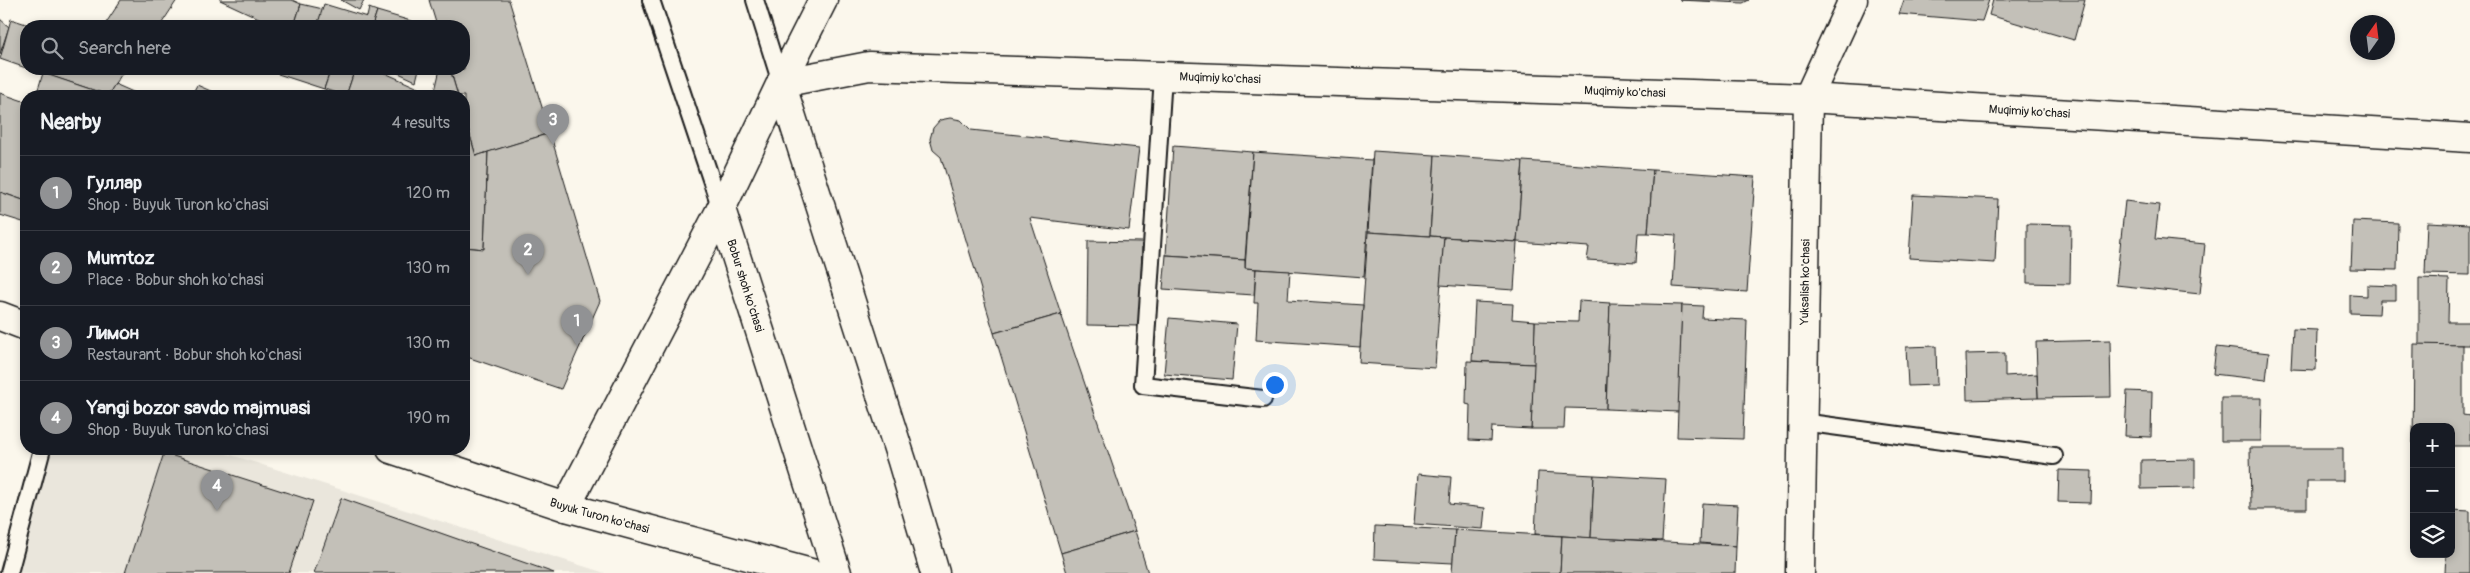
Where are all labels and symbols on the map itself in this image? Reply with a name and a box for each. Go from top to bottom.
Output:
north arrow [2350,15,2395,60]
street label: Muqimiy ko'chasi [1179,70,1261,87]
street label: Muqimiy ko'chasi [1584,83,1666,101]
street label: Muqimiy ko'chasi [1988,102,2070,122]
pin: 3 [537,104,569,145]
pin: 2 [512,234,544,275]
street label: Bobur shoh ko'chasi [723,238,767,334]
street label: Yuksalish ko'chasi [1797,239,1814,326]
pin: 1 [561,305,593,346]
your location [1262,372,1288,398]
pin: 4 [201,470,233,511]
street label: Buyuk Turon ko'chasi [548,495,651,537]

